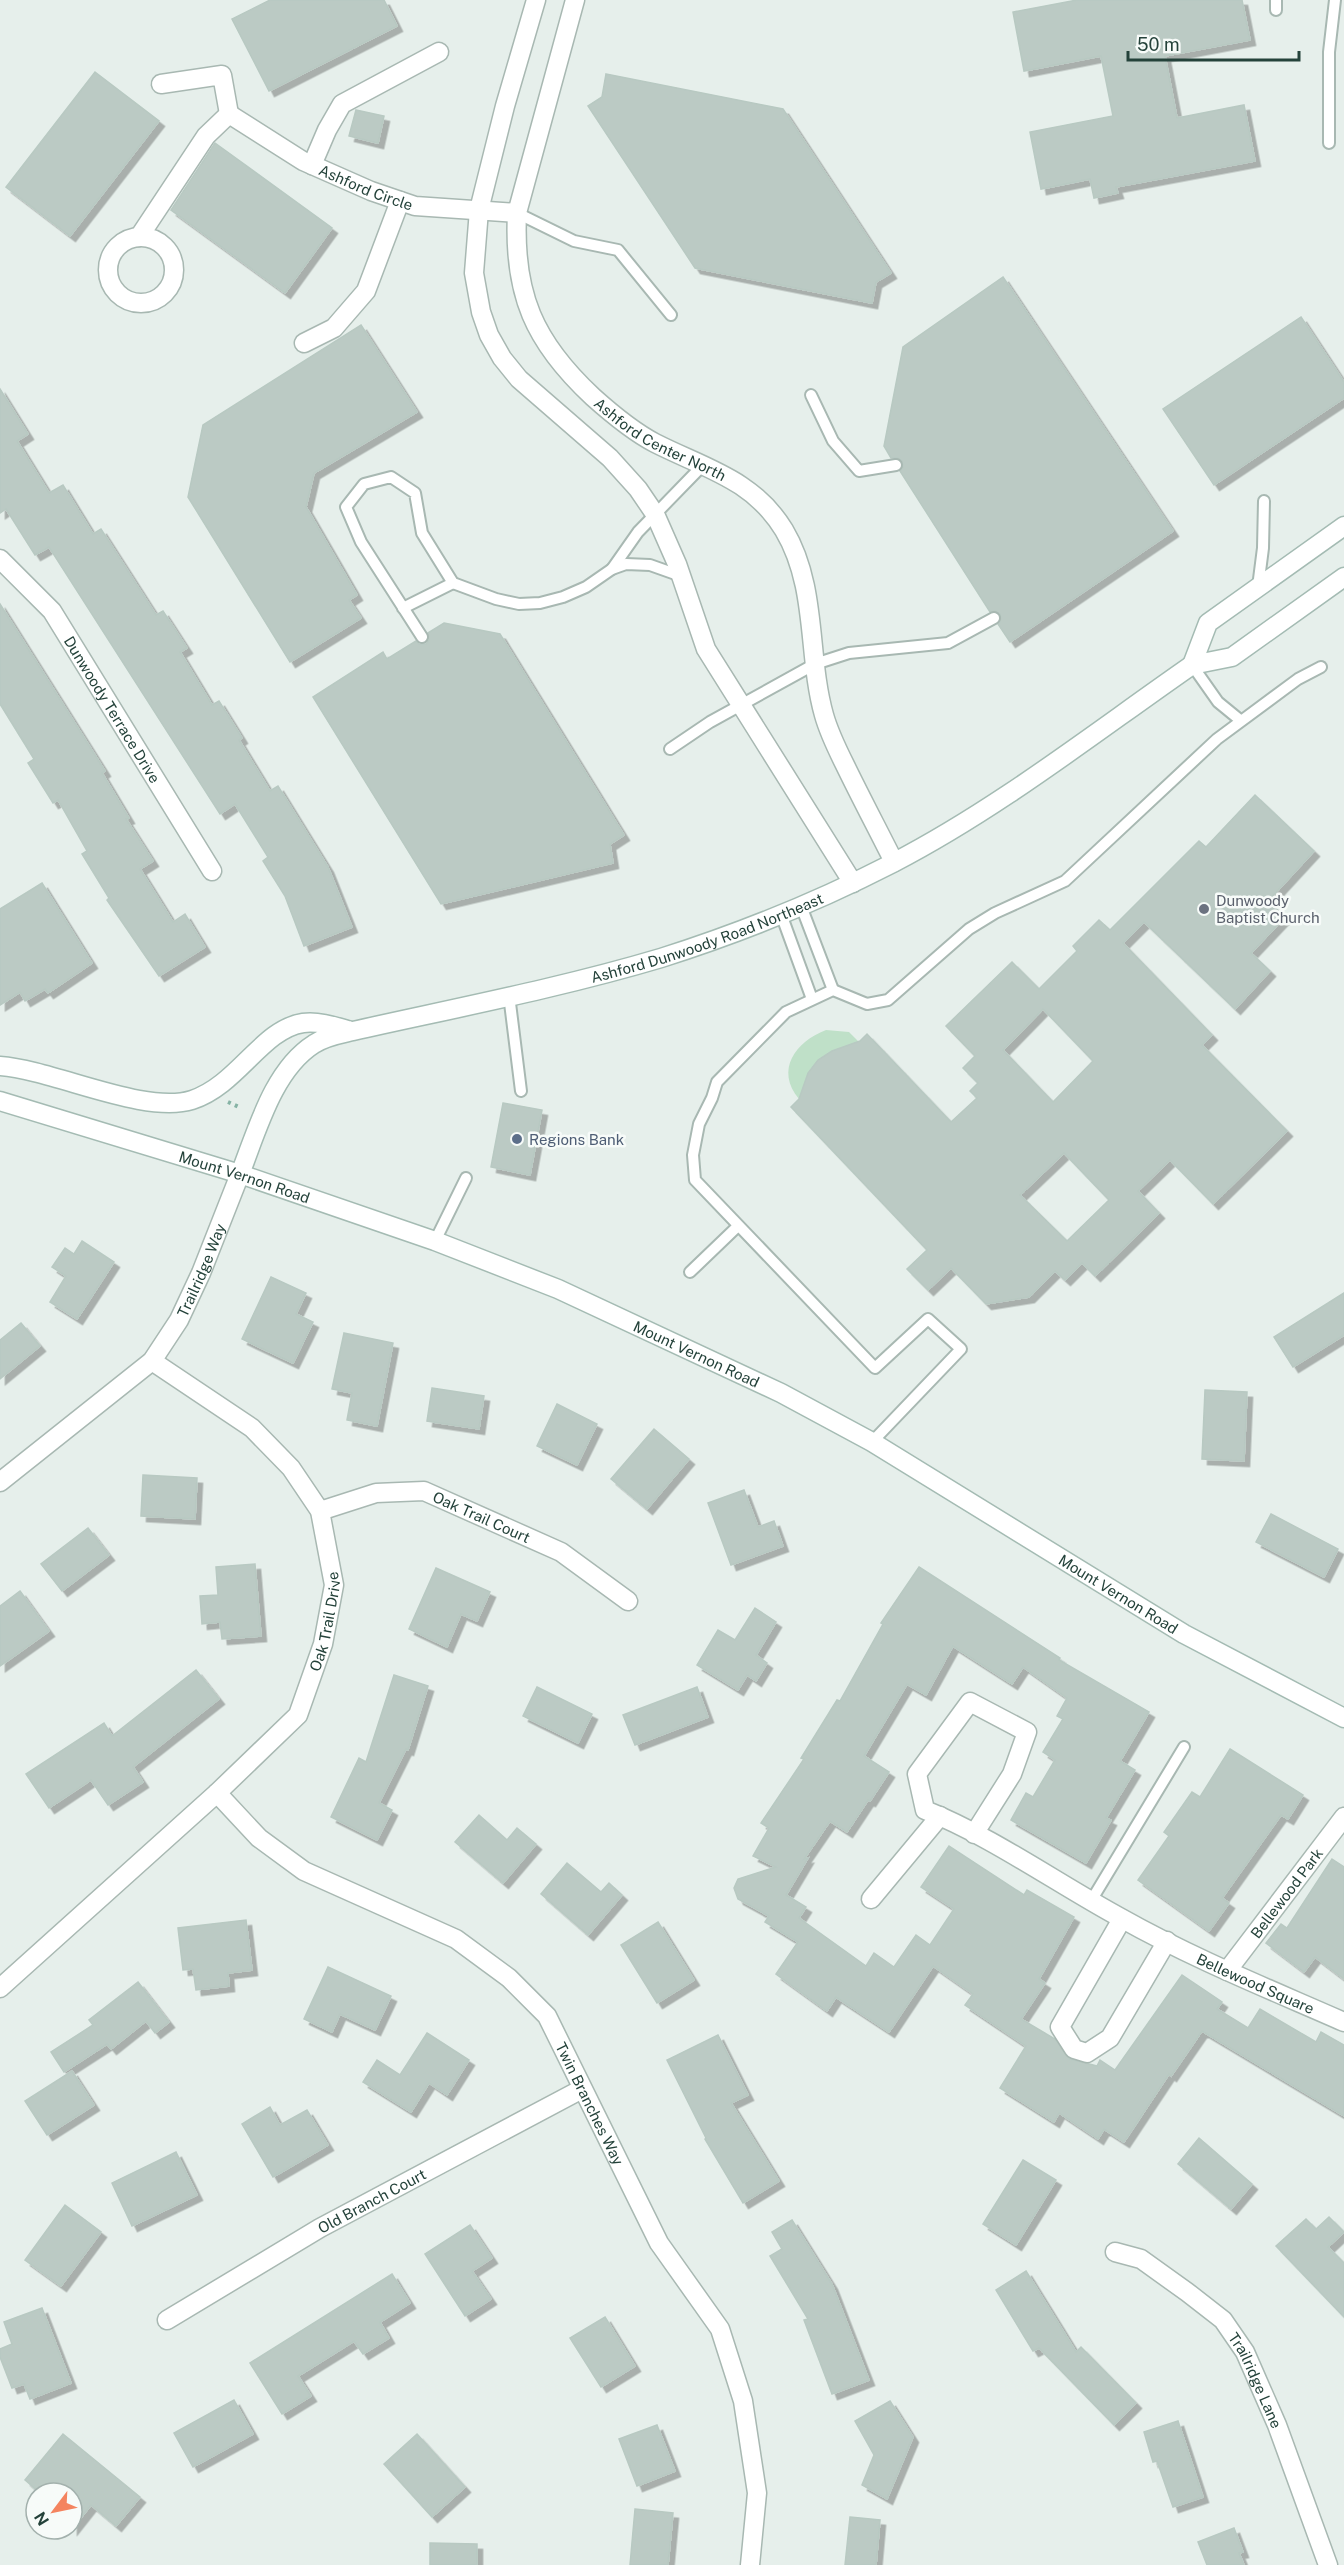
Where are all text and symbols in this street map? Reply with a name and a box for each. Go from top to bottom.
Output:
scale bar [1128,24,1299,62]
text: 50 m [1137,34,1180,55]
street label: Ashford Circle [316,161,415,213]
street label: Ashford Center North [591,394,729,484]
street label: Dunwoody Terrace Drive [61,633,164,786]
street label: Ashford Dunwoody Road Northeast [589,889,826,985]
place label: Dunwoody Baptist Church [1216,892,1320,926]
marker: Dunwoody Baptist Church [1197,902,1211,916]
place label: Regions Bank [529,1131,624,1148]
marker: Regions Bank [510,1132,524,1146]
street label: Mount Vernon Road [177,1147,312,1206]
street label: Trailridge Way [173,1221,228,1319]
street label: Mount Vernon Road [631,1317,762,1390]
street label: Oak Trail Court [430,1488,533,1546]
street label: Mount Vernon Road [1056,1551,1181,1637]
street label: Oak Trail Drive [306,1570,343,1673]
street label: Bellewood Park [1247,1845,1326,1941]
street label: Bellewood Square [1194,1950,1317,2017]
street label: Twin Branches Way [553,2039,628,2168]
street label: Old Branch Court [315,2165,429,2236]
street label: Trailridge Lane [1225,2329,1286,2431]
north arrow [24,2481,84,2541]
text: N [30,2508,53,2529]

